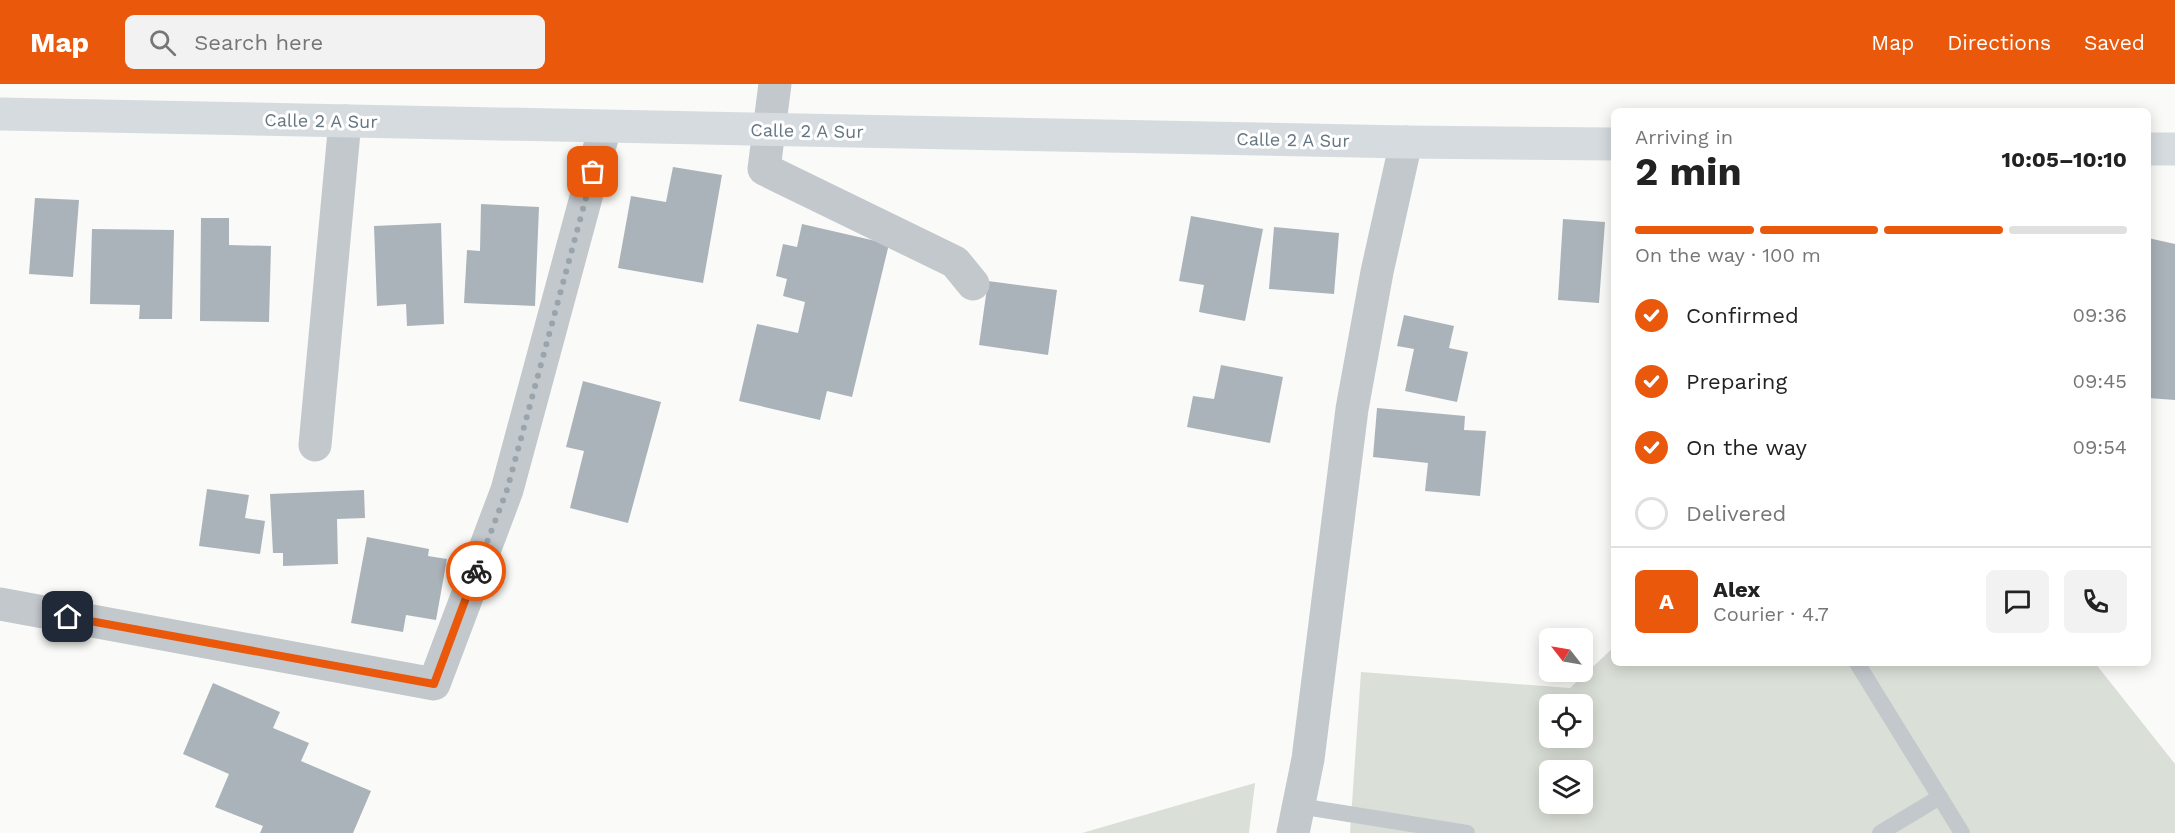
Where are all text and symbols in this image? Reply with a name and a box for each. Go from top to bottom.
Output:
search box [125,15,545,69]
text: Map [30,26,89,59]
icon: search [146,26,179,59]
text: Search here [194,30,323,55]
text: Map [1871,30,1914,55]
text: Directions [1947,30,2051,55]
text: Saved [2084,30,2145,55]
street label: Calle 2 A Sur [264,109,378,132]
street label: Calle 2 A Sur [750,119,864,142]
text: Arriving in [1635,125,1733,149]
street label: Calle 2 A Sur [1236,128,1350,151]
pin [567,146,618,197]
text: 10:05–10:10 [2002,147,2127,172]
text: 2 min [1635,149,1742,194]
icon: bag [576,155,609,188]
text: On the way · 100 m [1635,243,1821,267]
icon: check [1635,299,1668,332]
text: Confirmed [1686,303,1799,328]
text: 09:36 [2072,303,2127,327]
icon: check [1635,365,1668,398]
text: Preparing [1686,369,1787,394]
text: 09:45 [2072,369,2127,393]
icon: check [1635,431,1668,464]
text: On the way [1686,435,1807,460]
text: 09:54 [2072,435,2127,459]
text: Delivered [1686,501,1786,526]
courier [446,541,506,601]
icon: bike [460,555,493,588]
button: chat [1986,570,2049,633]
button: phone [2064,570,2127,633]
text: Alex [1713,577,1760,602]
text: A [1659,589,1674,614]
pin [42,591,93,642]
icon: home [51,600,84,633]
text: Courier · 4.7 [1713,602,1829,626]
north arrow [1539,628,1593,682]
map controls [1539,628,1593,814]
button: locate [1539,694,1593,748]
button: layers [1539,760,1593,814]

